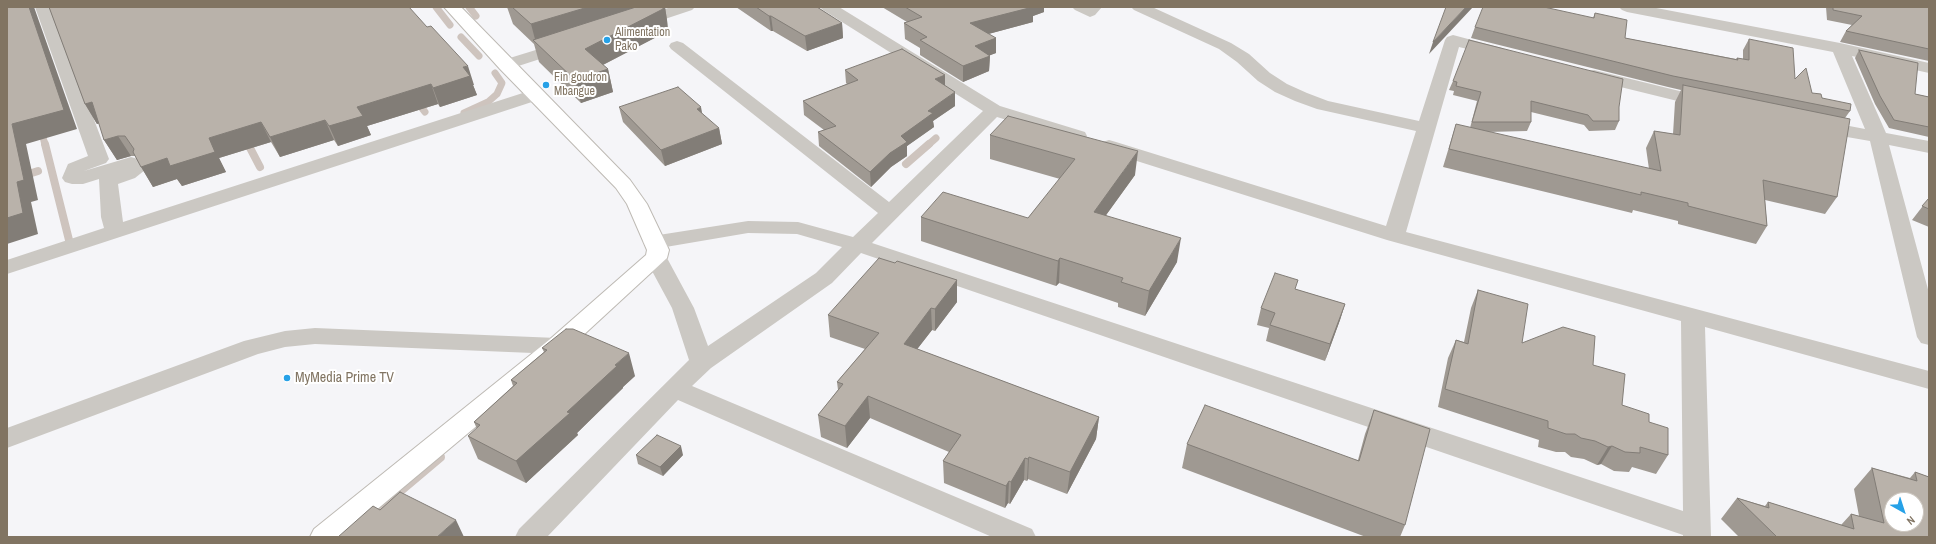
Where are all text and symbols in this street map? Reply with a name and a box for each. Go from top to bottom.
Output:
place label: Alimentation Pako [615,26,670,54]
marker: Alimentation Pako [602,35,612,45]
place label: Fin goudron Mbangue [554,71,607,99]
marker: Fin goudron Mbangue [541,80,551,90]
place label: MyMedia Prime TV [295,370,394,386]
marker: MyMedia Prime TV [282,373,292,383]
north arrow [1884,492,1924,532]
text: N [1904,513,1918,528]

